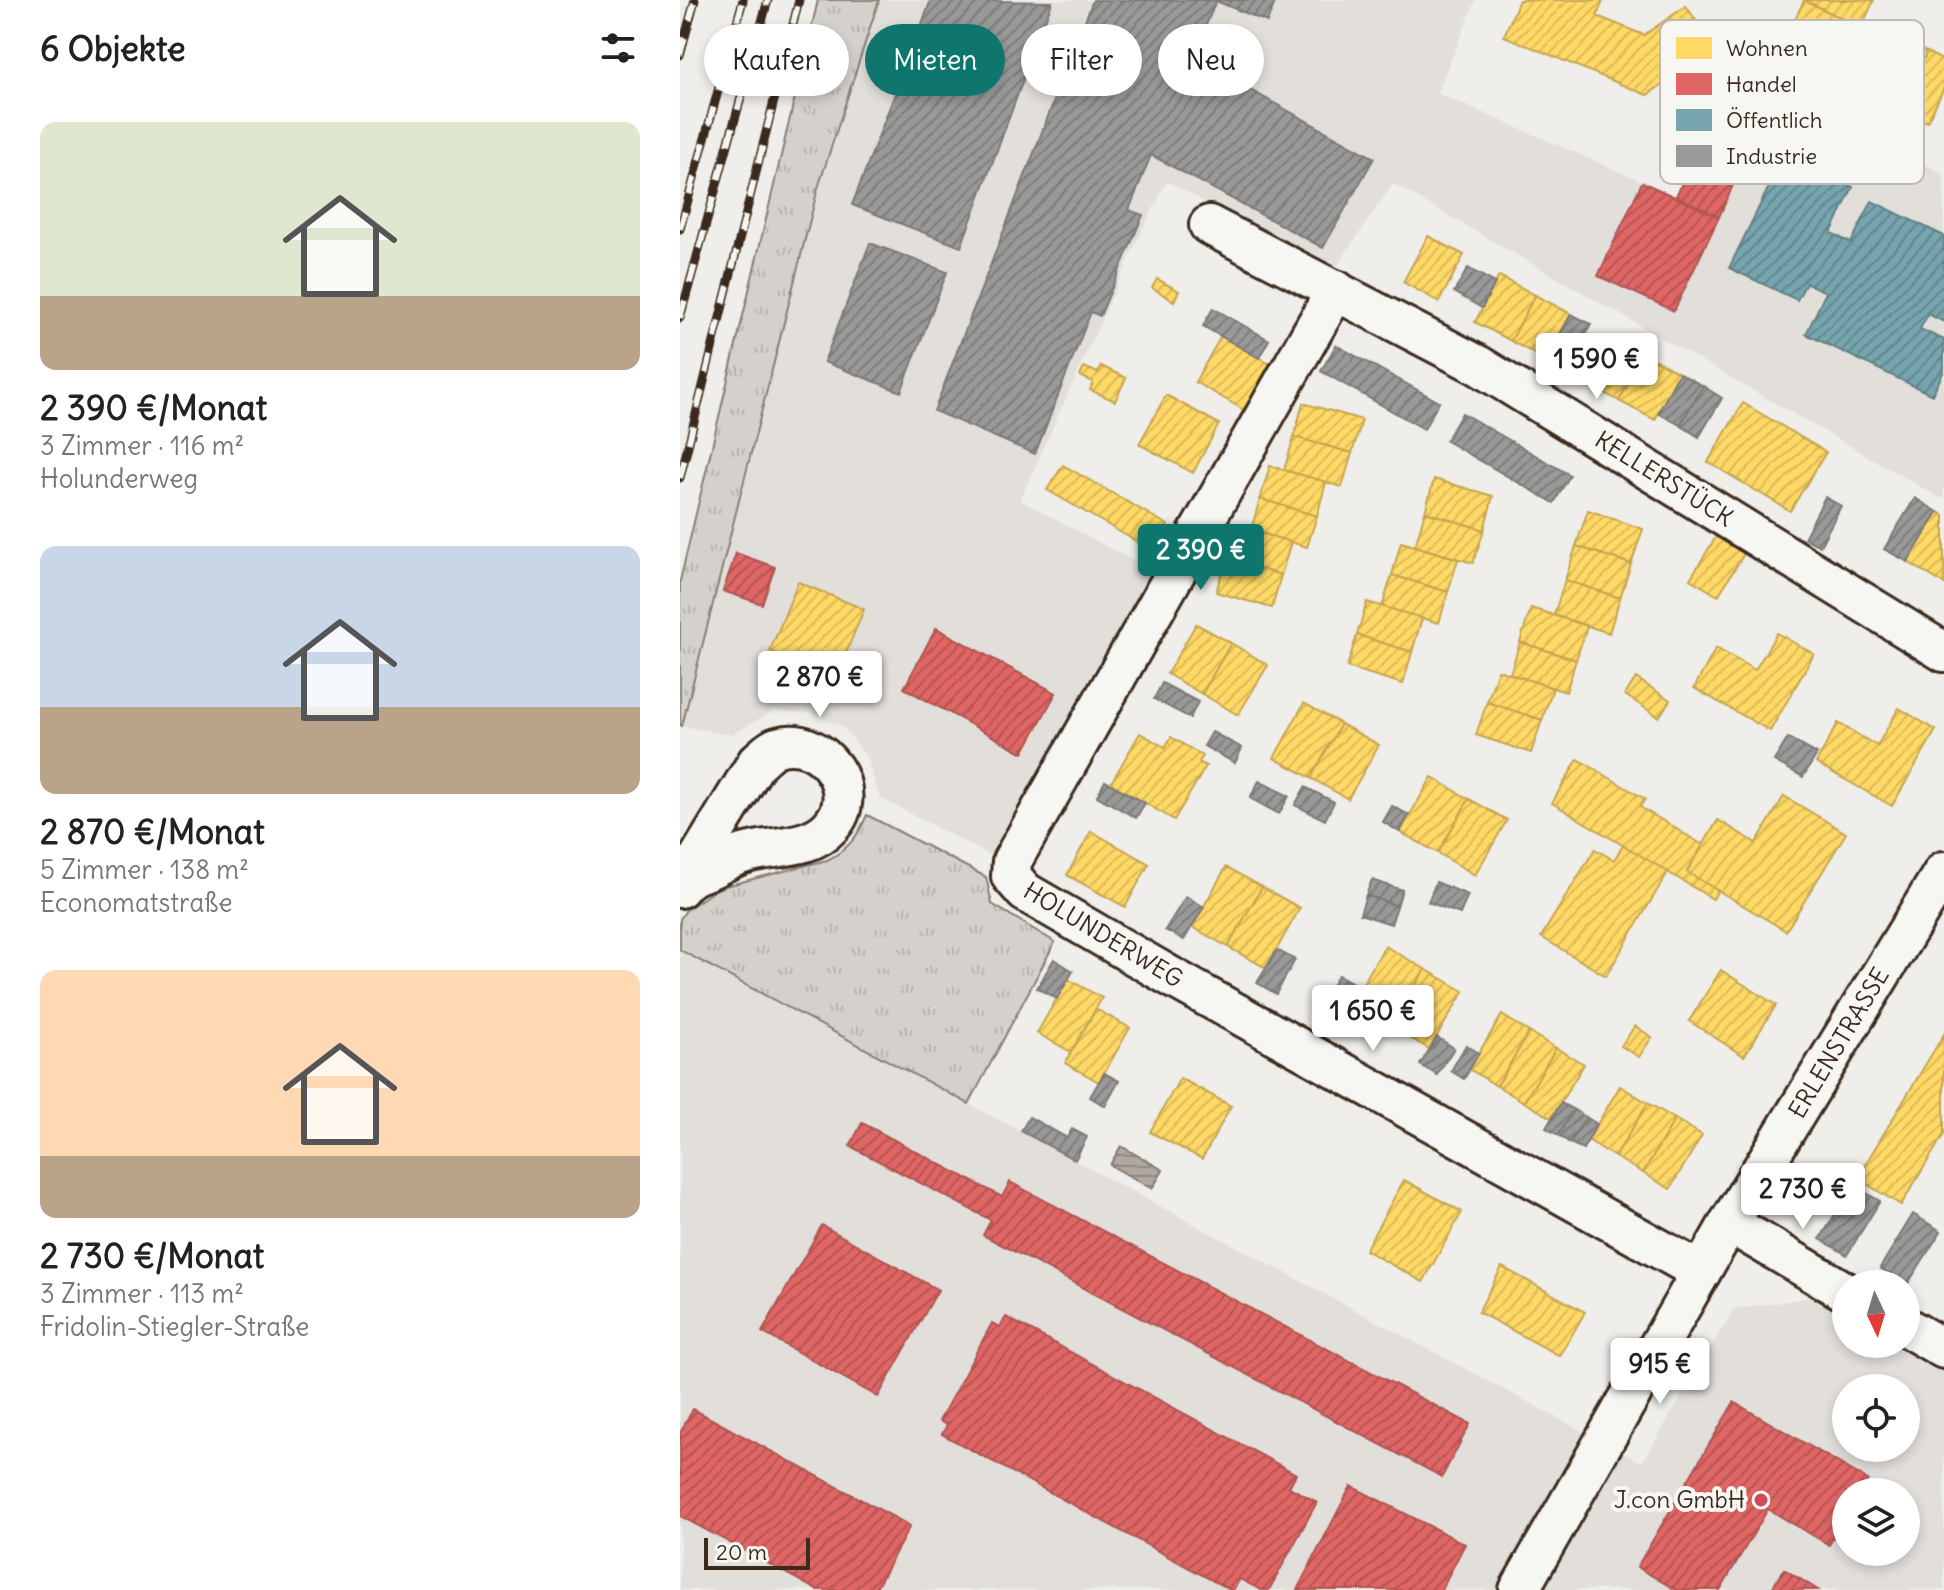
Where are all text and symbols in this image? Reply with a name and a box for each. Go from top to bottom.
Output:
legend [1660,20,1924,184]
chip: Kaufen [704,24,849,96]
chip: Mieten [865,24,1005,96]
chip: Filter [1021,24,1142,96]
chip: Neu [1158,24,1264,96]
icon: filters [596,26,640,70]
text: 6 Objekte [40,27,185,70]
text: Wohnen [1726,34,1808,62]
text: Handel [1726,70,1797,98]
text: Öffentlich [1726,106,1822,134]
text: Industrie [1726,142,1817,170]
icon: home [268,174,412,318]
pin: 1 590 € [1523,333,1671,401]
text: 1 590 € [1554,342,1640,375]
text: 2 390 €/Monat [40,386,267,429]
street label: KELLERSTÜCK [1590,424,1739,533]
text: 3 Zimmer · 116 m² [40,429,244,462]
text: Holunderweg [40,462,198,495]
pin: 2 390 € [1127,524,1275,592]
text: 2 390 € [1156,533,1246,566]
icon: home [268,598,412,742]
pin: 2 870 € [746,651,894,719]
text: 2 870 € [776,660,864,693]
text: 2 870 €/Monat [40,810,265,853]
text: 5 Zimmer · 138 m² [40,853,249,886]
street label: HOLUNDERWEG [1018,875,1189,993]
text: Economatstraße [40,886,232,919]
street label: ERLENSTRASSE [1781,962,1895,1123]
pin: 1 650 € [1299,985,1447,1053]
text: 1 650 € [1330,994,1416,1027]
icon: home [268,1022,412,1166]
pin: 2 730 € [1729,1163,1877,1231]
text: 2 730 € [1759,1172,1847,1205]
text: 2 730 €/Monat [40,1234,264,1277]
north arrow [1832,1270,1920,1358]
map controls [1832,1270,1920,1566]
text: 3 Zimmer · 113 m² [40,1277,244,1310]
text: Fridolin-Stiegler-Straße [40,1310,309,1343]
pin: 915 € [1604,1338,1716,1406]
text: 915 € [1628,1347,1692,1380]
button: locate [1832,1374,1920,1462]
button: layers [1832,1478,1920,1566]
place label: J.con GmbH [1614,1484,1745,1514]
marker: J.con GmbH [1752,1491,1770,1509]
scale bar [704,1534,810,1570]
text: 20 m [716,1538,767,1566]

